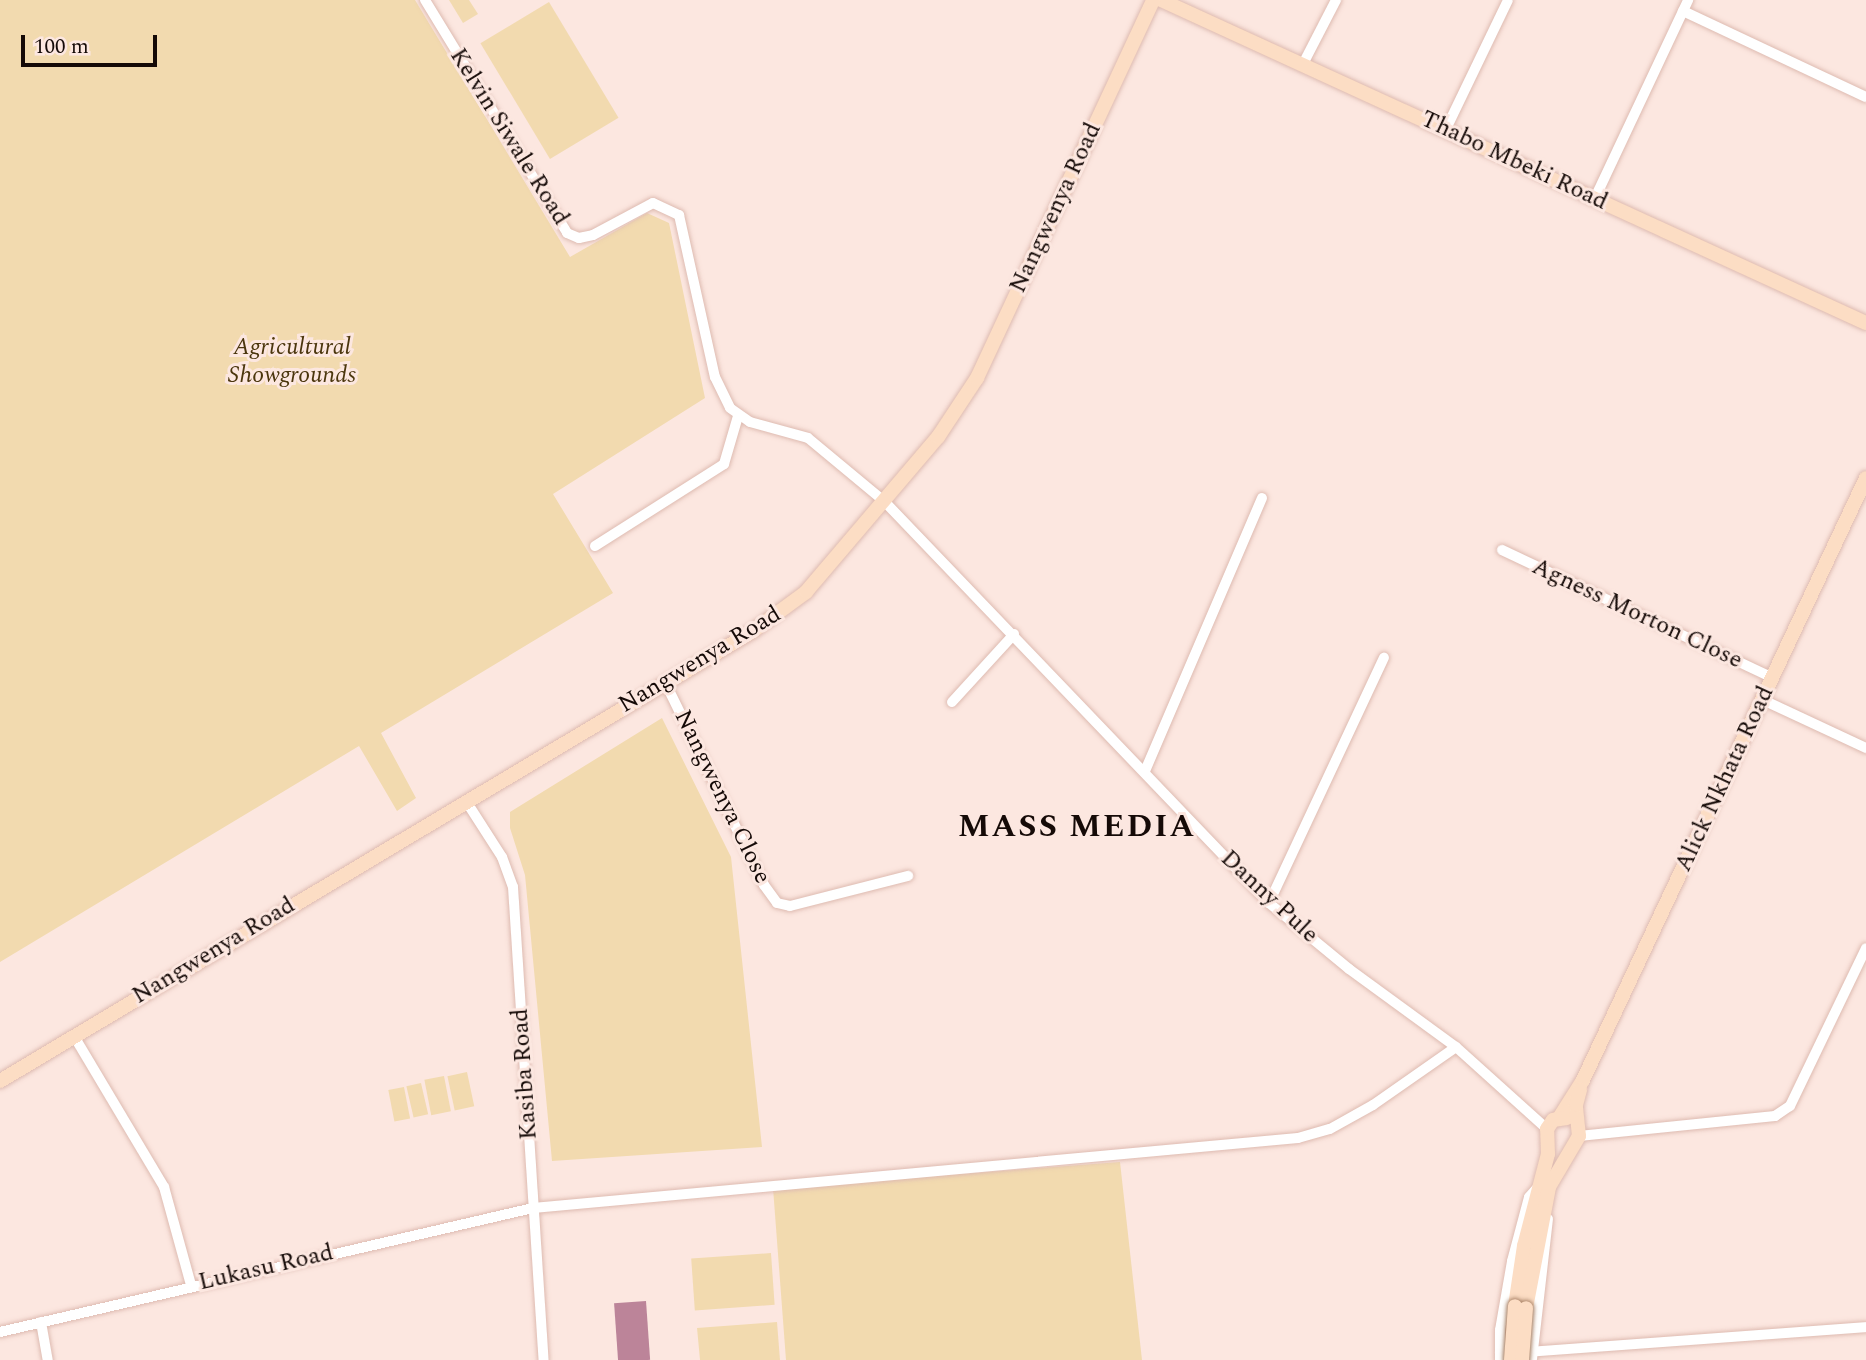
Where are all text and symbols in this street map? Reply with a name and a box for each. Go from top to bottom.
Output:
scale bar [24,21,161,65]
text: 100 m [34,31,89,63]
street label: Kelvin Siwale Road [443,43,575,231]
street label: Thabo Mbeki Road [1416,105,1612,217]
street label: Nangwenya Road [1004,118,1108,298]
park label: Agricultural Showgrounds [228,334,356,390]
street label: Agness Morton Close [1527,553,1747,675]
street label: Nangwenya Road [614,600,786,720]
street label: Alick Nkhata Road [1669,682,1781,876]
street label: Nangwenya Close [667,705,777,889]
district label: MASS MEDIA [959,808,1195,846]
street label: Danny Pule [1214,845,1324,949]
street label: Nangwenya Road [128,891,300,1011]
street label: Kasiba Road [506,1007,544,1141]
street label: Lukasu Road [196,1239,336,1297]

